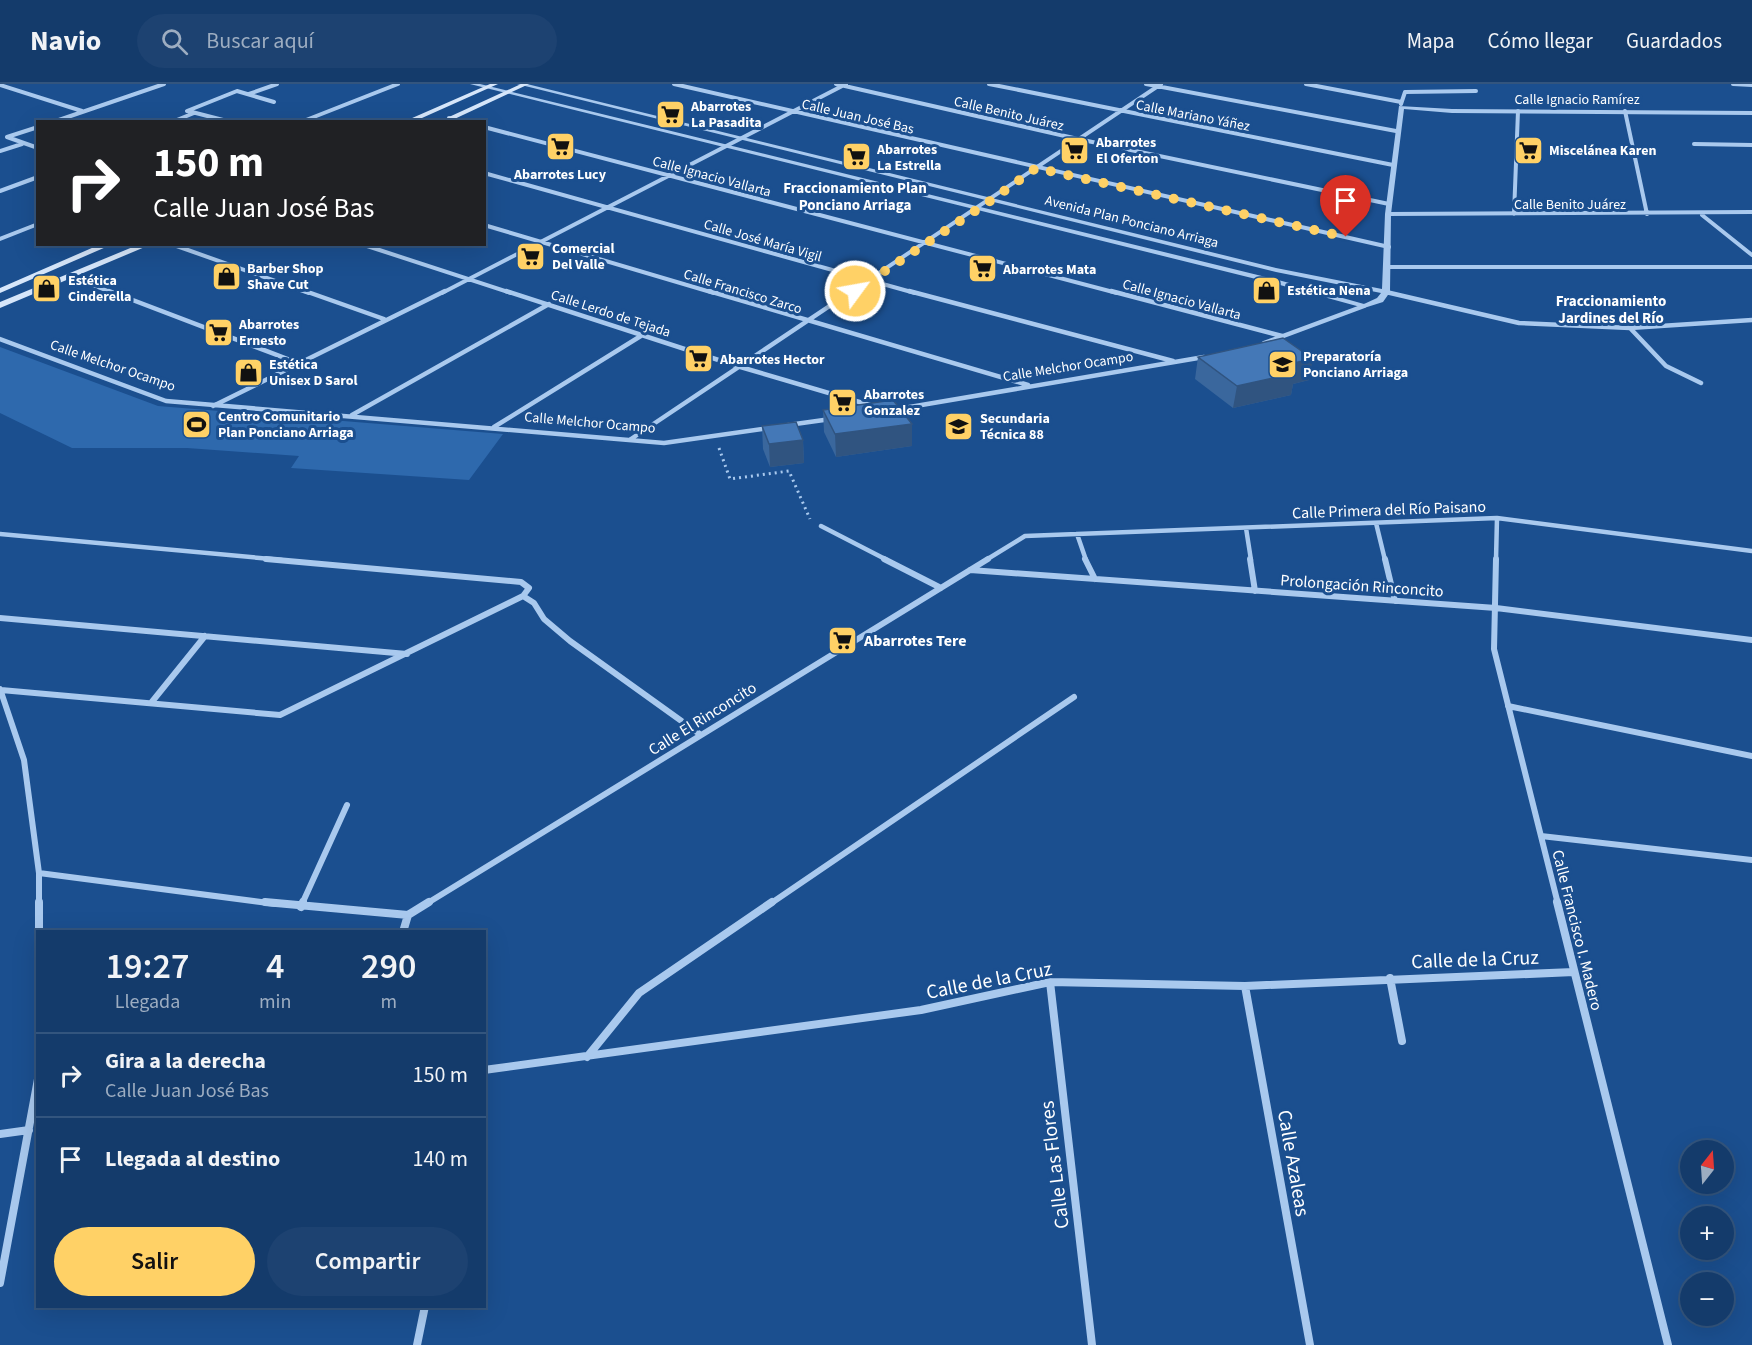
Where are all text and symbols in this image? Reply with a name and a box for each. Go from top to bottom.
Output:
search box [137,14,557,68]
text: Navio [30,21,101,61]
icon: search [158,25,191,58]
text: Buscar aquí [206,25,314,57]
text: Mapa [1407,26,1455,56]
text: Cómo llegar [1488,26,1593,56]
text: Guardados [1626,26,1722,56]
street label: Calle Ignacio Ramírez [1514,90,1640,110]
street label: Calle Benito Juárez [952,92,1066,136]
street label: Calle Juan José Bas [800,94,916,140]
street label: Calle Mariano Yáñez [1134,95,1252,137]
place label: Abarrotes La Pasadita [690,97,762,133]
supermarket icon: Abarrotes La Pasadita [654,98,686,130]
supermarket icon: Abarrotes Lucy [544,131,576,163]
text: 150 m [153,133,264,193]
place label: Abarrotes El Oferton [1095,133,1158,169]
supermarket icon: Abarrotes El Oferton [1059,134,1091,166]
supermarket icon: Miscelánea Karen [1512,134,1544,166]
place label: Abarrotes La Estrella [876,140,941,176]
supermarket icon: Abarrotes La Estrella [840,141,872,173]
place label: Miscelánea Karen [1549,141,1656,161]
icon: right [54,144,132,222]
street label: Calle Ignacio Vallarta [650,152,773,202]
place label: Abarrotes Lucy [513,165,607,185]
pin [1320,175,1371,237]
district label: Fraccionamiento Plan Ponciano Arriaga [783,178,927,216]
icon: arrive [1329,184,1362,217]
text: Calle Juan José Bas [153,189,374,228]
street label: Avenida Plan Ponciano Arriaga [1043,191,1221,253]
street label: Calle Benito Juárez [1514,195,1626,215]
street label: Calle José María Vigil [701,215,824,267]
place label: Comercial Del Valle [552,239,614,275]
supermarket icon: Comercial Del Valle [515,240,547,272]
supermarket icon: Abarrotes Mata [966,253,998,285]
place label: Barber Shop Shave Cut [247,259,324,295]
position arrow [823,259,887,323]
shop icon: Barber Shop Shave Cut [210,260,242,292]
place label: Abarrotes Mata [1002,260,1096,280]
street label: Calle Francisco Zarco [681,264,804,319]
place label: Estética Cinderella [68,271,131,307]
shop icon: Estética Cinderella [31,272,63,304]
shop icon: Estética Nena [1250,274,1282,306]
street label: Calle Ignacio Vallarta [1120,275,1243,325]
place label: Estética Nena [1287,281,1371,301]
street label: Calle Lerdo de Tejada [548,285,673,343]
district label: Fraccionamiento Jardines del Río [1556,291,1666,329]
place label: Abarrotes Ernesto [238,315,299,351]
supermarket icon: Abarrotes Ernesto [202,316,234,348]
street label: Calle Melchor Ocampo [47,335,178,397]
supermarket icon: Abarrotes Hector [683,343,715,375]
street label: Calle Melchor Ocampo [1002,347,1135,387]
place label: Preparatoría Ponciano Arriaga [1303,347,1408,383]
school or university icon: Preparatoría Ponciano Arriaga [1266,348,1298,380]
place label: Abarrotes Hector [719,350,825,370]
place label: Estética Unisex D Sarol [269,355,357,391]
shop icon: Estética Unisex D Sarol [232,356,264,388]
place label: Abarrotes Gonzalez [863,385,924,421]
supermarket icon: Abarrotes Gonzalez [827,386,859,418]
place label: Centro Comunitario Plan Ponciano Arriaga [218,407,354,443]
street label: Calle Melchor Ocampo [524,407,656,439]
sports icon: Centro Comunitario Plan Ponciano Arriaga [181,408,213,440]
place label: Secundaria Técnica 88 [980,409,1050,445]
school or university icon: Secundaria Técnica 88 [943,410,975,442]
street label: Calle Primera del Río Paisano [1292,496,1486,524]
street label: Prolongación Rinconcito [1280,569,1444,603]
supermarket icon: Abarrotes Tere [827,624,859,656]
place label: Abarrotes Tere [863,630,967,652]
street label: Calle El Rinconcito [644,677,761,761]
street label: Calle Francisco I. Madero [1546,848,1608,1013]
text: 19:27 [106,941,189,992]
text: 4 [266,941,284,992]
text: 290 [361,941,416,992]
street label: Calle de la Cruz [1411,944,1539,976]
street label: Calle de la Cruz [924,955,1054,1007]
text: Llegada [115,988,180,1016]
text: min [259,988,291,1016]
text: m [380,988,397,1016]
text: Gira a la derecha [105,1045,266,1077]
icon: right [54,1059,87,1092]
text: 150 m [413,1059,468,1091]
text: Calle Juan José Bas [105,1077,269,1105]
street label: Calle Las Flores [1033,1099,1077,1230]
street label: Calle Azaleas [1270,1108,1316,1219]
north arrow [1680,1140,1734,1194]
map controls [1680,1140,1734,1326]
icon: arrive [54,1143,87,1176]
text: Llegada al destino [105,1143,280,1175]
text: 140 m [413,1143,468,1175]
button: + [1680,1206,1734,1260]
button: Salir [54,1227,255,1296]
button: Compartir [267,1227,468,1296]
button: − [1680,1272,1734,1326]

